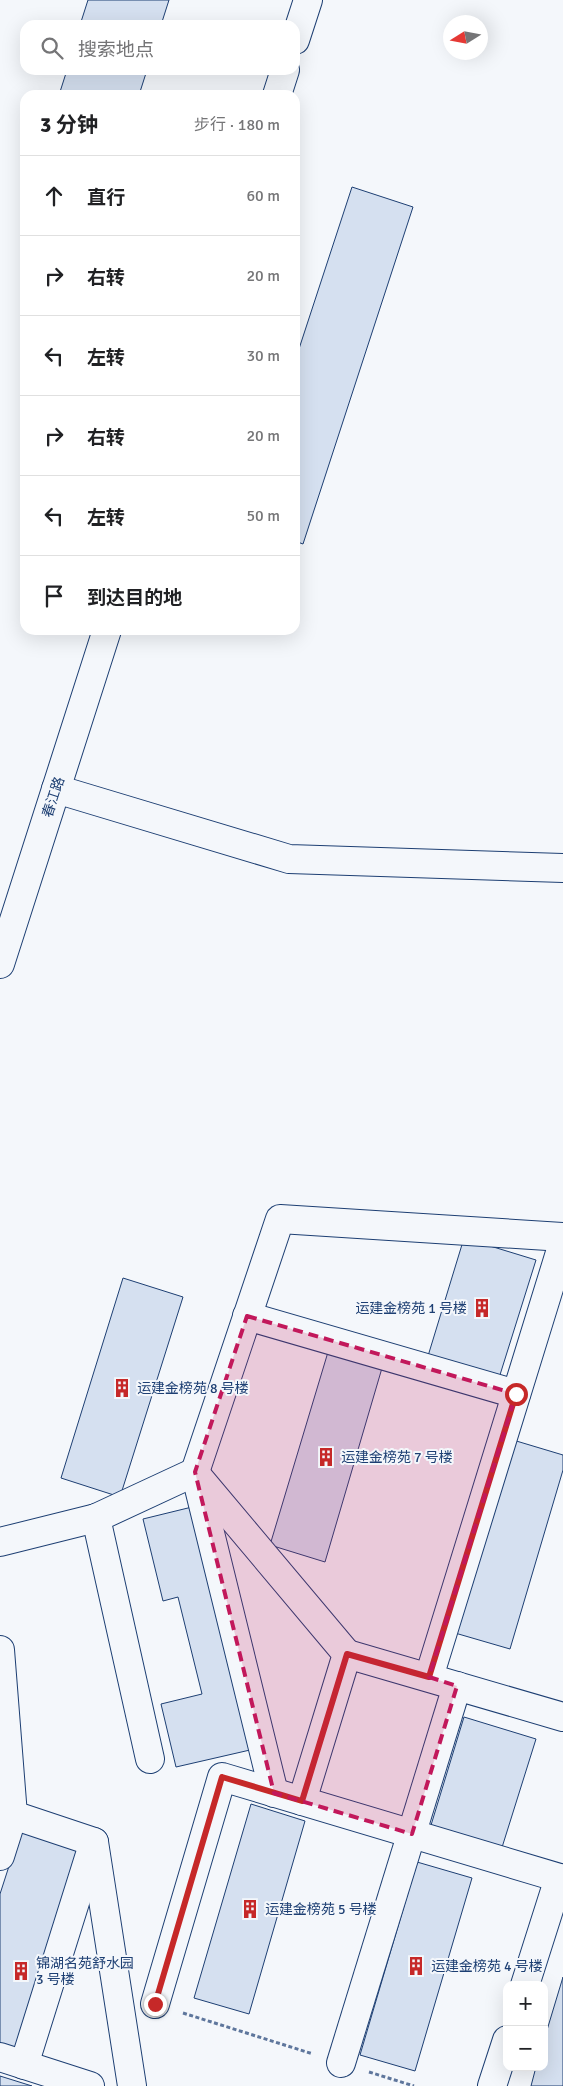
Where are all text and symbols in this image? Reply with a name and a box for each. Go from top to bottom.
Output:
north arrow [443,15,488,60]
search box [20,20,300,75]
icon: search [38,34,66,62]
text: 搜索地点 [78,38,154,62]
text: 3 分钟 [40,112,98,138]
text: 步行 · 180 m [194,115,280,135]
icon: ahead [40,182,68,210]
text: 直行 [87,186,125,210]
text: 60 m [246,186,280,206]
icon: right [40,262,68,290]
text: 右转 [87,266,125,290]
text: 20 m [246,266,280,286]
icon: left [40,342,68,370]
text: 左转 [87,346,125,370]
text: 30 m [246,346,280,366]
icon: right [40,422,68,450]
text: 右转 [87,426,125,450]
text: 20 m [246,426,280,446]
icon: left [40,502,68,530]
text: 左转 [87,506,125,530]
text: 50 m [246,506,280,526]
icon: arrive [40,582,68,610]
text: 到达目的地 [87,586,182,610]
street label: 春江路 [39,775,68,820]
building icon: 运建金榜苑 1 号楼 [471,1297,493,1319]
place label: 运建金榜苑 1 号楼 [355,1300,467,1317]
building icon: 运建金榜苑 8 号楼 [111,1377,133,1399]
place label: 运建金榜苑 8 号楼 [137,1380,249,1397]
route start [505,1383,528,1406]
building icon: 运建金榜苑 7 号楼 [315,1446,337,1468]
place label: 运建金榜苑 7 号楼 [341,1449,453,1466]
building icon: 运建金榜苑 5 号楼 [239,1898,261,1920]
place label: 运建金榜苑 5 号楼 [265,1901,377,1918]
place label: 锦湖名苑舒水园 3 号楼 [36,1955,134,1988]
building icon: 运建金榜苑 4 号楼 [405,1955,427,1977]
place label: 运建金榜苑 4 号楼 [431,1958,543,1975]
building icon: 锦湖名苑舒水园 3 号楼 [10,1960,32,1982]
map controls [503,1981,548,2071]
button: + [503,1981,548,2026]
route end [144,1993,167,2016]
button: − [503,2026,548,2071]

